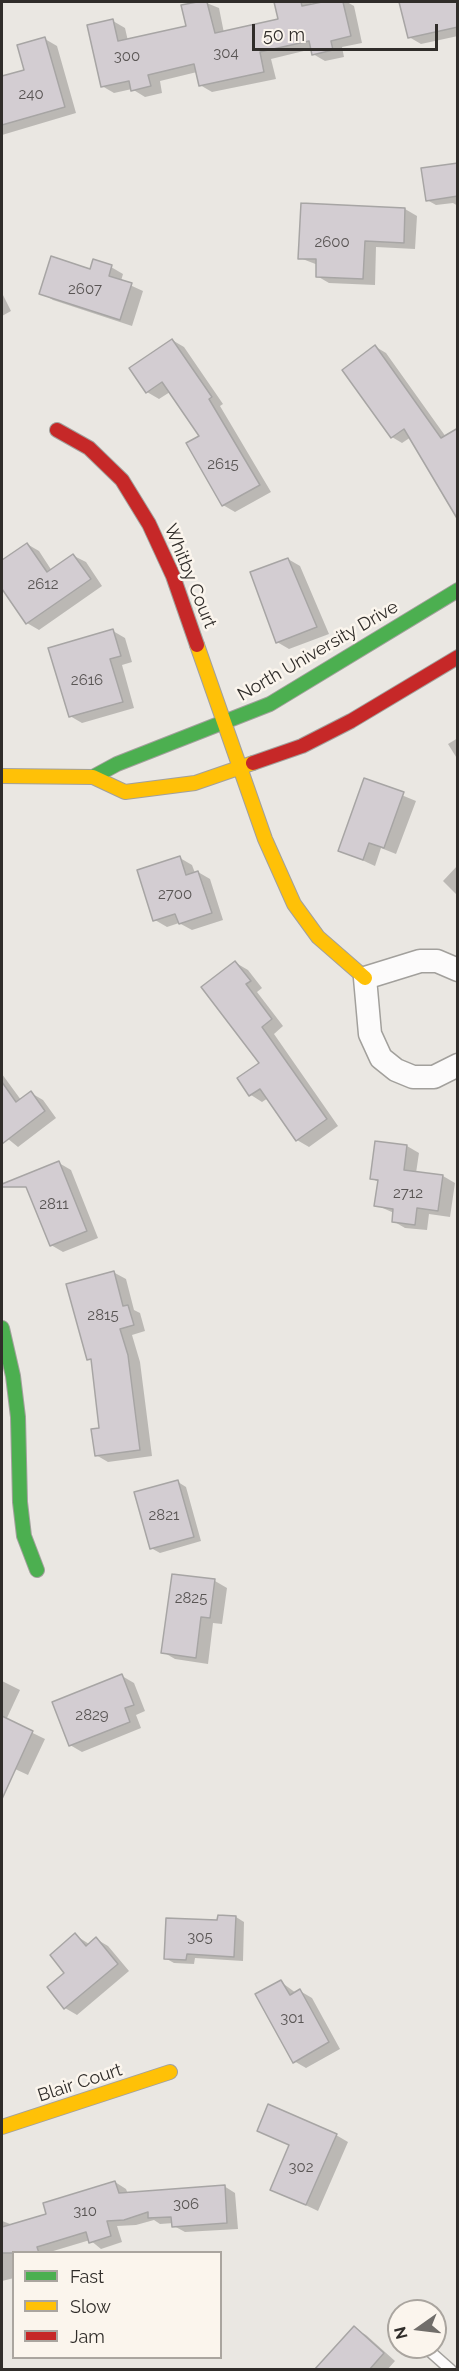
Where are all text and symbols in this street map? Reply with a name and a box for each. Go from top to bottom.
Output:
scale bar [255,12,441,50]
text: 50 m [263,24,305,45]
house number: 304 [213,44,239,62]
house number: 300 [114,47,140,65]
house number: 240 [18,85,44,103]
house number: 2600 [314,233,350,251]
house number: 2607 [68,280,102,298]
house number: 2615 [207,455,239,473]
street label: Whitby Court [159,521,221,631]
house number: 2612 [27,575,59,593]
street label: North University Drive [234,596,402,706]
house number: 2616 [71,671,103,689]
house number: 2700 [158,885,192,903]
house number: 2712 [393,1184,423,1202]
house number: 2811 [39,1195,69,1213]
house number: 2815 [87,1306,119,1324]
house number: 2821 [149,1506,179,1524]
house number: 2825 [175,1589,207,1607]
house number: 2829 [75,1706,109,1724]
house number: 305 [187,1928,213,1946]
house number: 301 [280,2009,304,2027]
street label: Blair Court [35,2059,125,2107]
house number: 302 [288,2158,314,2176]
house number: 306 [173,2195,199,2213]
house number: 310 [73,2202,97,2220]
legend [12,2251,222,2359]
text: Fast [70,2266,104,2287]
text: Slow [70,2296,111,2317]
north arrow [387,2299,447,2359]
text: N [390,2325,412,2341]
text: Jam [70,2326,105,2347]

